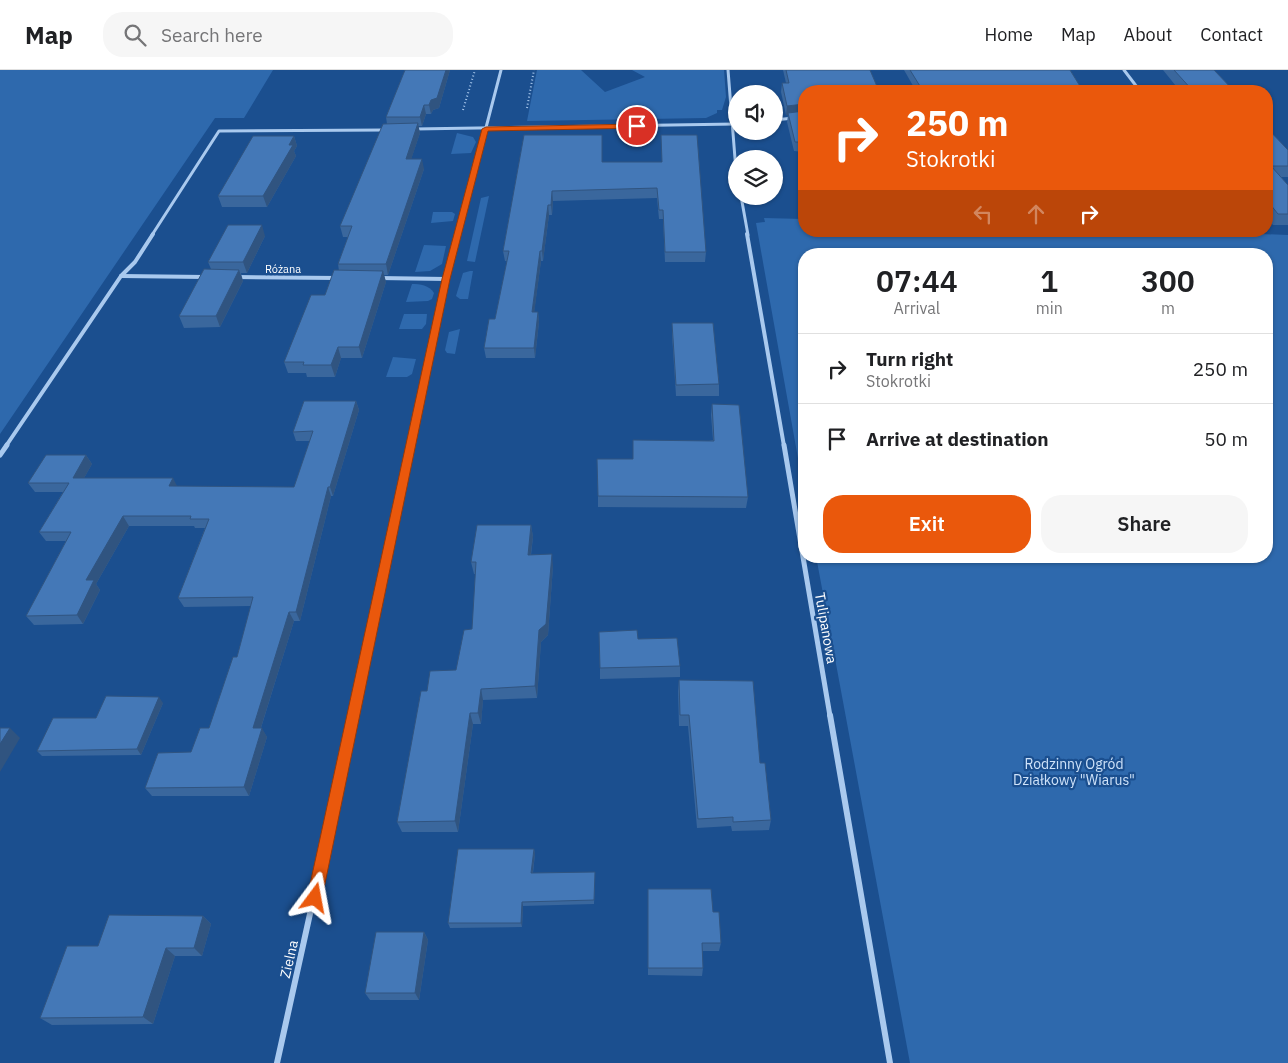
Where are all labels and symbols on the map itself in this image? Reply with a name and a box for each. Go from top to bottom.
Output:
pin [616,105,658,147]
street label: Różana [265,262,301,276]
street label: Tulipanowa [811,591,841,666]
park label: Rodzinny Ogród Działkowy "Wiarus" [1013,755,1135,789]
position arrow [288,871,340,923]
street label: Zielna [276,938,302,980]

